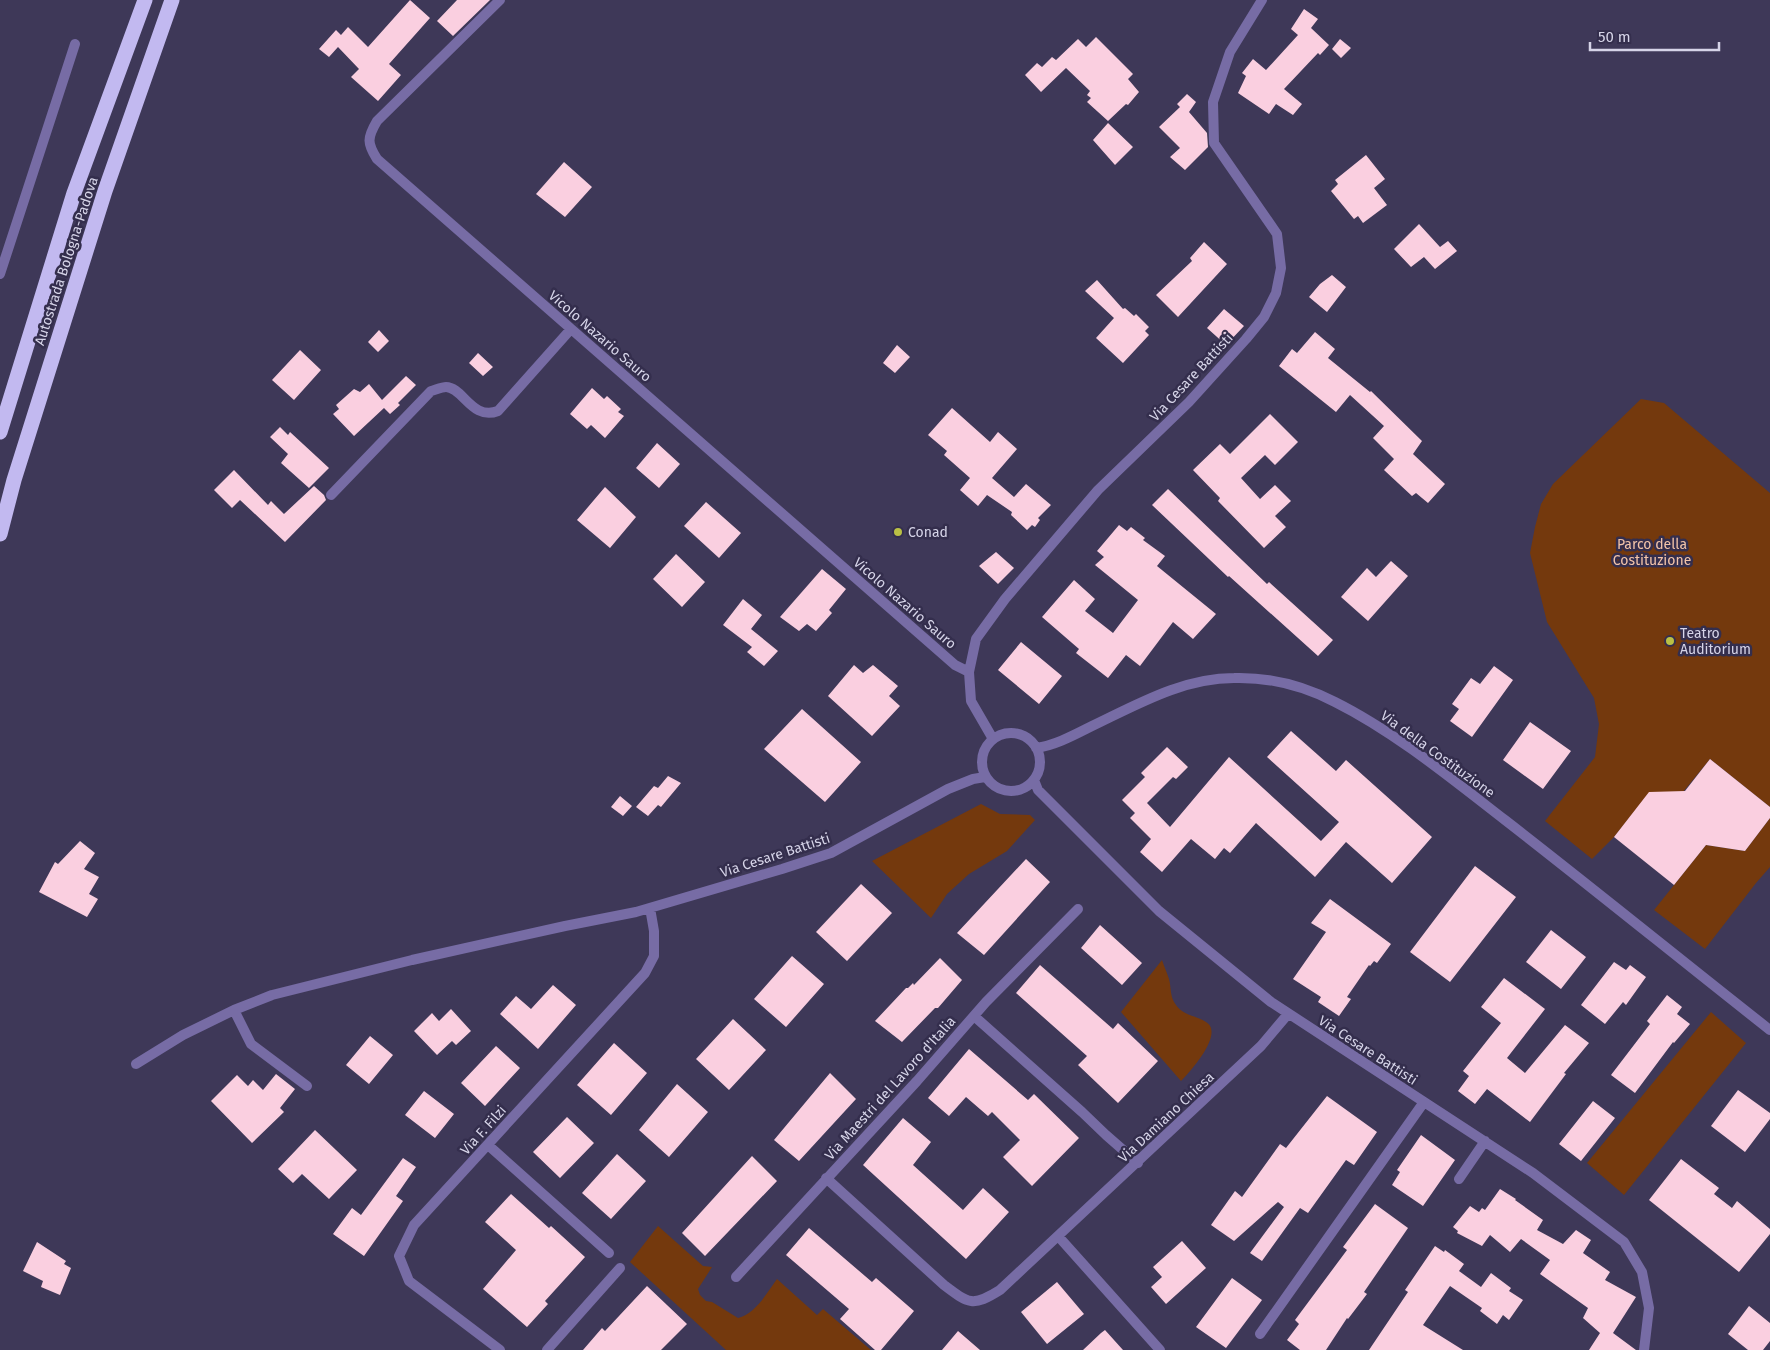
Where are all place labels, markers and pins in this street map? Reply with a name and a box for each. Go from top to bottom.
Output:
place label: Conad [908,524,948,541]
marker: Conad [892,526,904,538]
place label: Teatro Auditorium [1680,625,1751,658]
marker: Teatro Auditorium [1664,635,1676,647]

